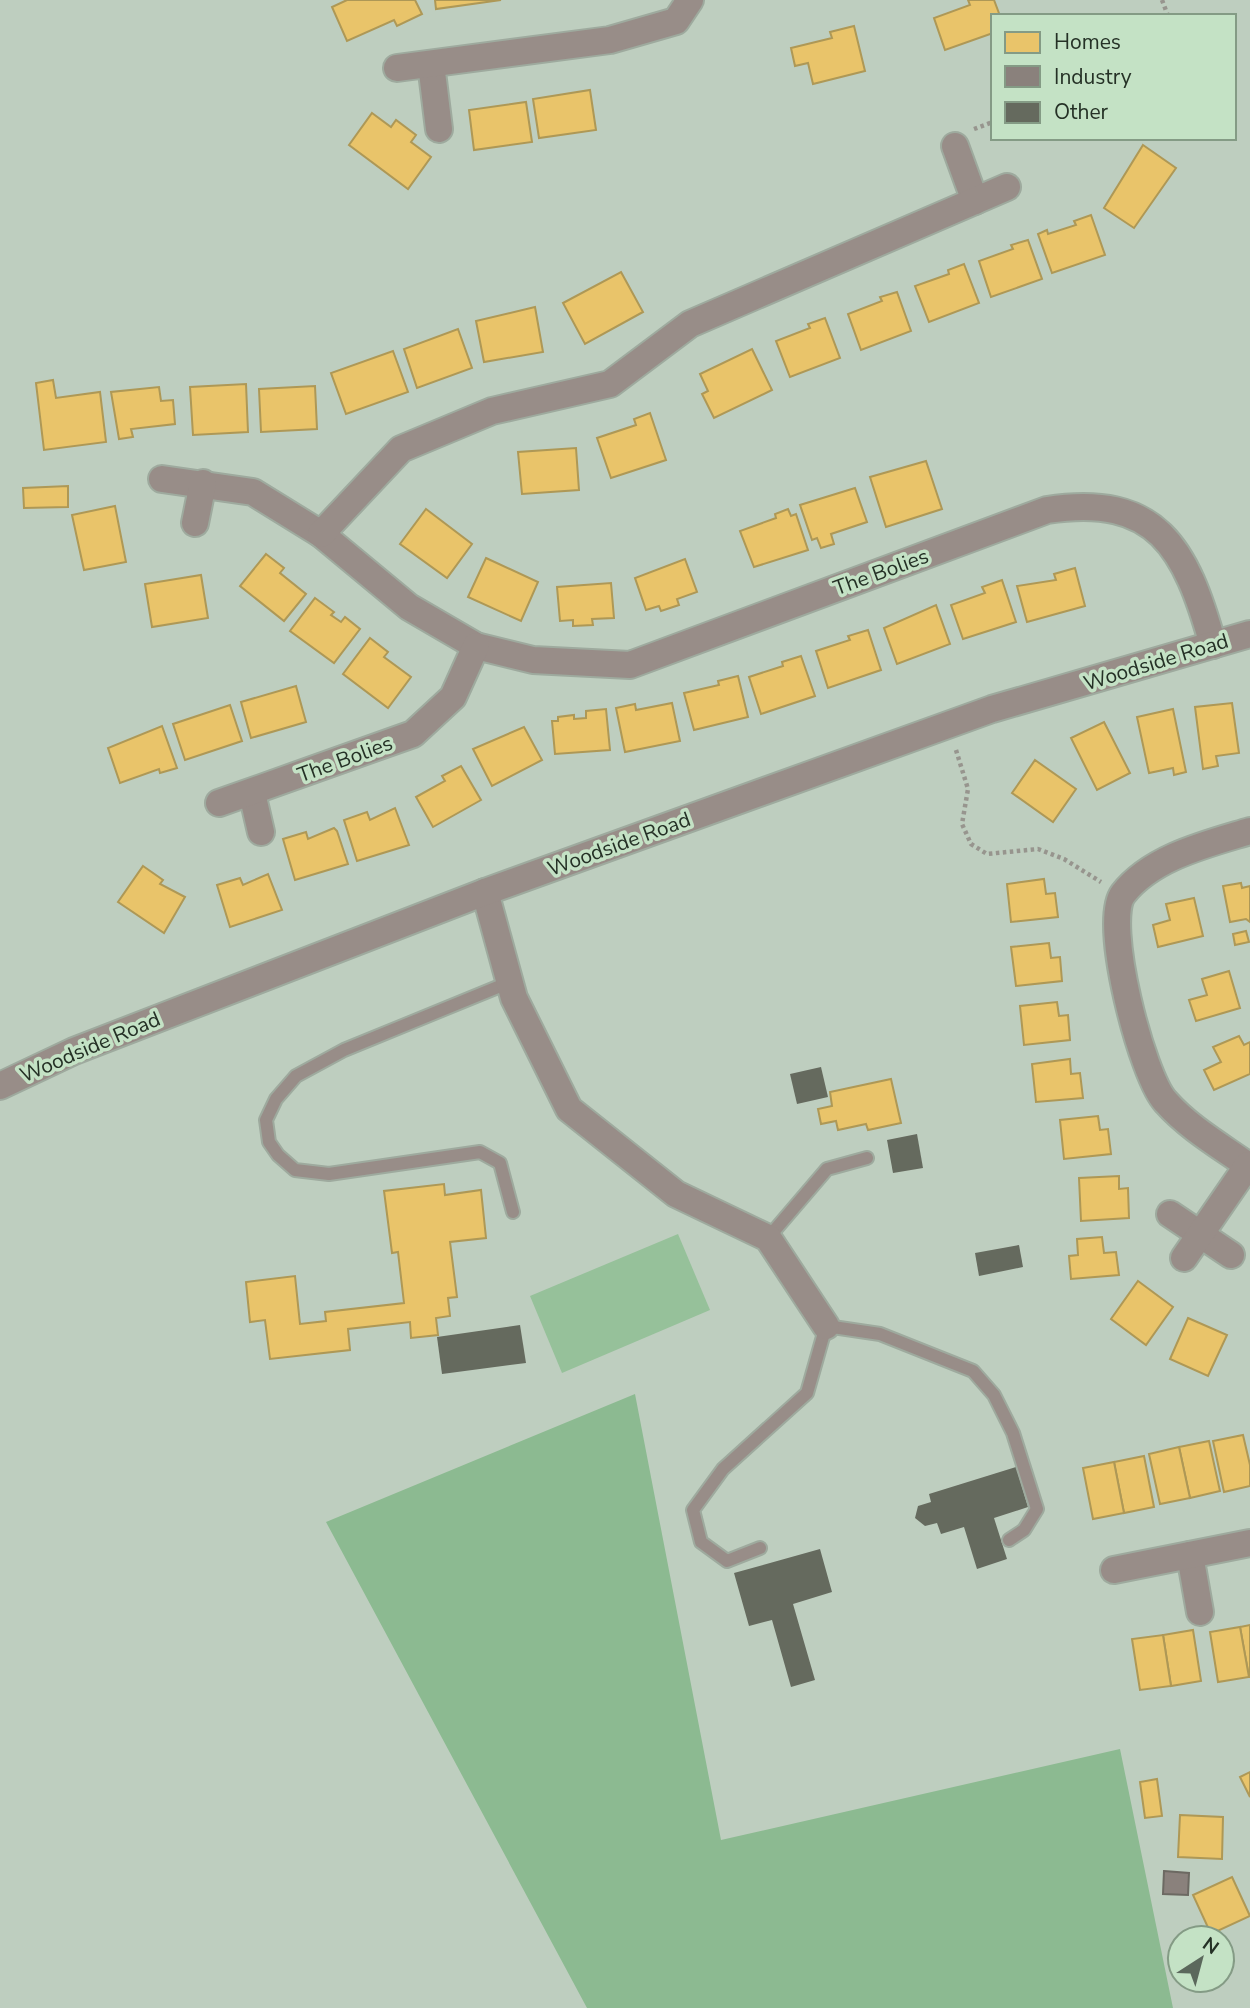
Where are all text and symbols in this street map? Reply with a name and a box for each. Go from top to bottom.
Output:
legend [991,14,1236,140]
text: Homes [1054,28,1121,56]
text: Industry [1054,63,1132,91]
text: Other [1054,98,1109,126]
street label: The Bolies [830,542,932,602]
street label: Woodside Road [1080,627,1232,697]
street label: The Bolies [294,729,396,789]
street label: Woodside Road [544,805,694,883]
street label: Woodside Road [15,1005,165,1089]
north arrow [1166,1924,1236,1994]
text: N [1197,1931,1224,1961]

